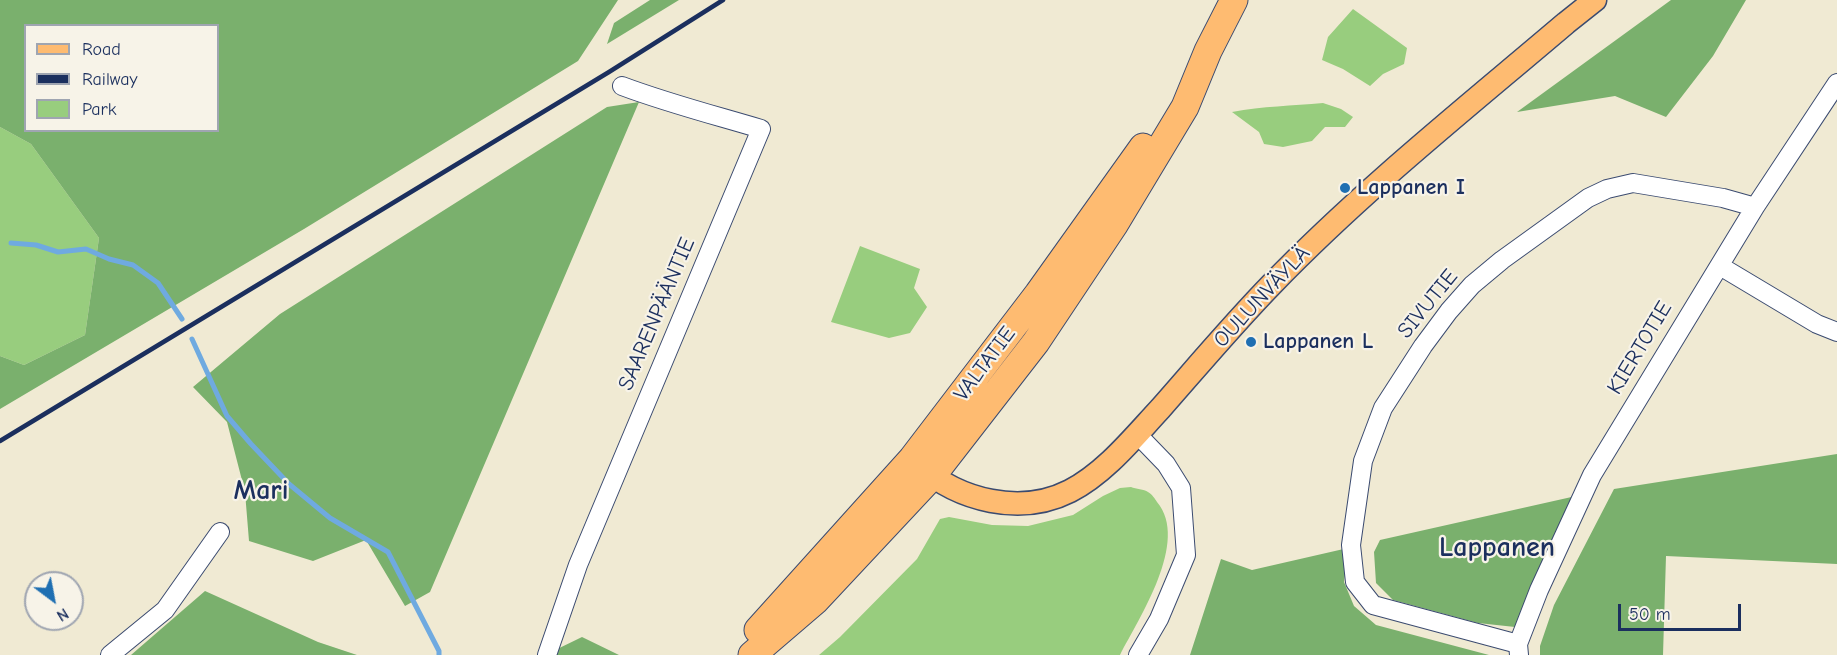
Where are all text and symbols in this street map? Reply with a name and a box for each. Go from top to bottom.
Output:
legend [24,24,219,132]
text: Road [82,39,121,60]
text: Railway [82,69,138,90]
text: Park [82,99,116,120]
place label: Lappanen I [1357,175,1465,201]
marker: Lappanen I [1338,181,1352,195]
street label: SAARENPÄÄNTIE [613,234,701,394]
street label: OULUNVÄYLÄ [1208,241,1316,353]
street label: SIVUTIE [1392,264,1464,344]
street label: KIERTOTIE [1602,297,1678,399]
street label: VALTATIE [948,322,1022,406]
place label: Lappanen L [1263,329,1373,355]
marker: Lappanen L [1244,335,1258,349]
district label: Mari [234,474,288,508]
district label: Lappanen [1439,531,1555,565]
north arrow [24,571,84,631]
scale bar [1621,592,1744,630]
text: N [53,604,72,625]
text: 50 m [1629,604,1671,625]

